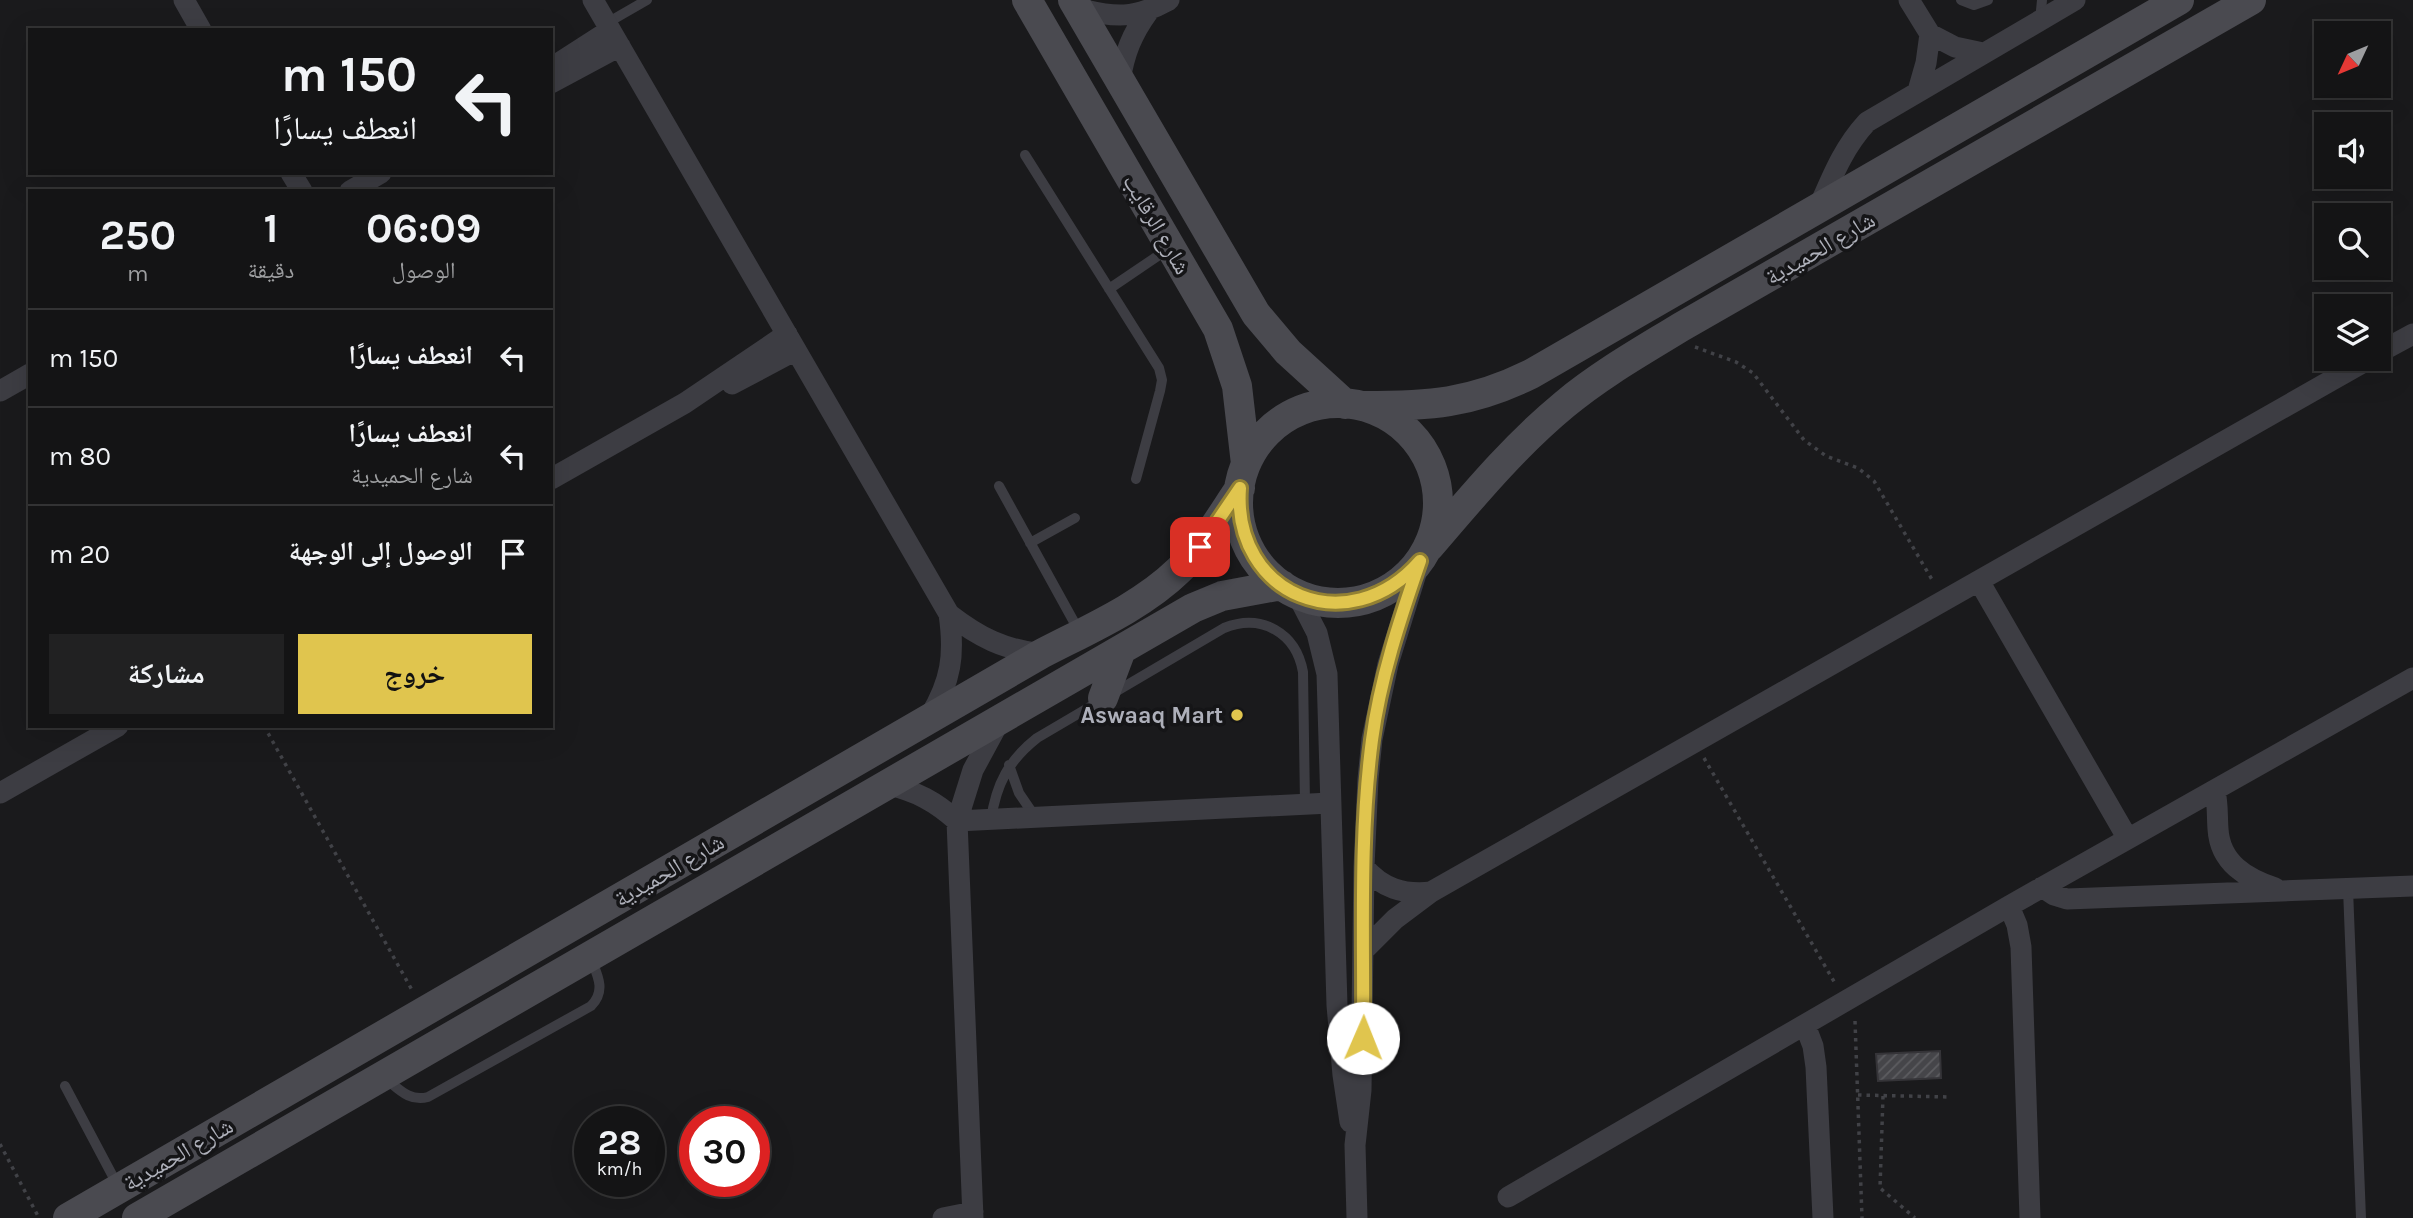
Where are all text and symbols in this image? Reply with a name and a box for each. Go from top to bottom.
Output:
north arrow [2314,21,2390,98]
map controls [2314,21,2391,371]
text: 150 m [281,46,417,103]
icon: left [441,56,532,147]
text: انعطف يسارًا [273,110,417,147]
button: sound [2314,112,2391,189]
street label: شارع الرقايب [1116,169,1196,280]
text: 1 [263,203,278,253]
text: 06:09 [366,203,481,253]
button: search [2314,203,2391,280]
street label: شارع الحميدية [1761,206,1880,291]
text: 250 [100,210,176,260]
text: دقيقة [248,257,294,284]
text: الوصول [392,257,455,284]
text: m [127,260,149,287]
button: layers [2314,294,2391,371]
icon: left [494,339,532,377]
text: انعطف يسارًا [349,340,473,371]
text: 150 m [49,343,118,374]
text: انعطف يسارًا [349,418,473,449]
icon: left [494,437,532,475]
text: 80 m [49,441,111,472]
text: شارع الحميدية [351,462,473,489]
pin [1170,517,1230,577]
icon: arrive [1181,528,1219,566]
icon: arrive [494,535,532,573]
text: الوصول إلى الوجهة [289,536,473,567]
text: 20 m [49,539,110,570]
button: مشاركة [49,634,284,714]
button: خروج [298,634,532,714]
place label: Aswaaq Mart [1081,702,1223,729]
marker: Aswaaq Mart [1229,707,1245,723]
street label: شارع الحميدية [610,828,729,913]
position arrow [1326,1001,1400,1075]
speed limit sign: 30 [679,1106,770,1197]
street label: شارع الحميدية [119,1112,238,1197]
text: 28 [598,1122,641,1163]
text: km/h [597,1158,642,1180]

